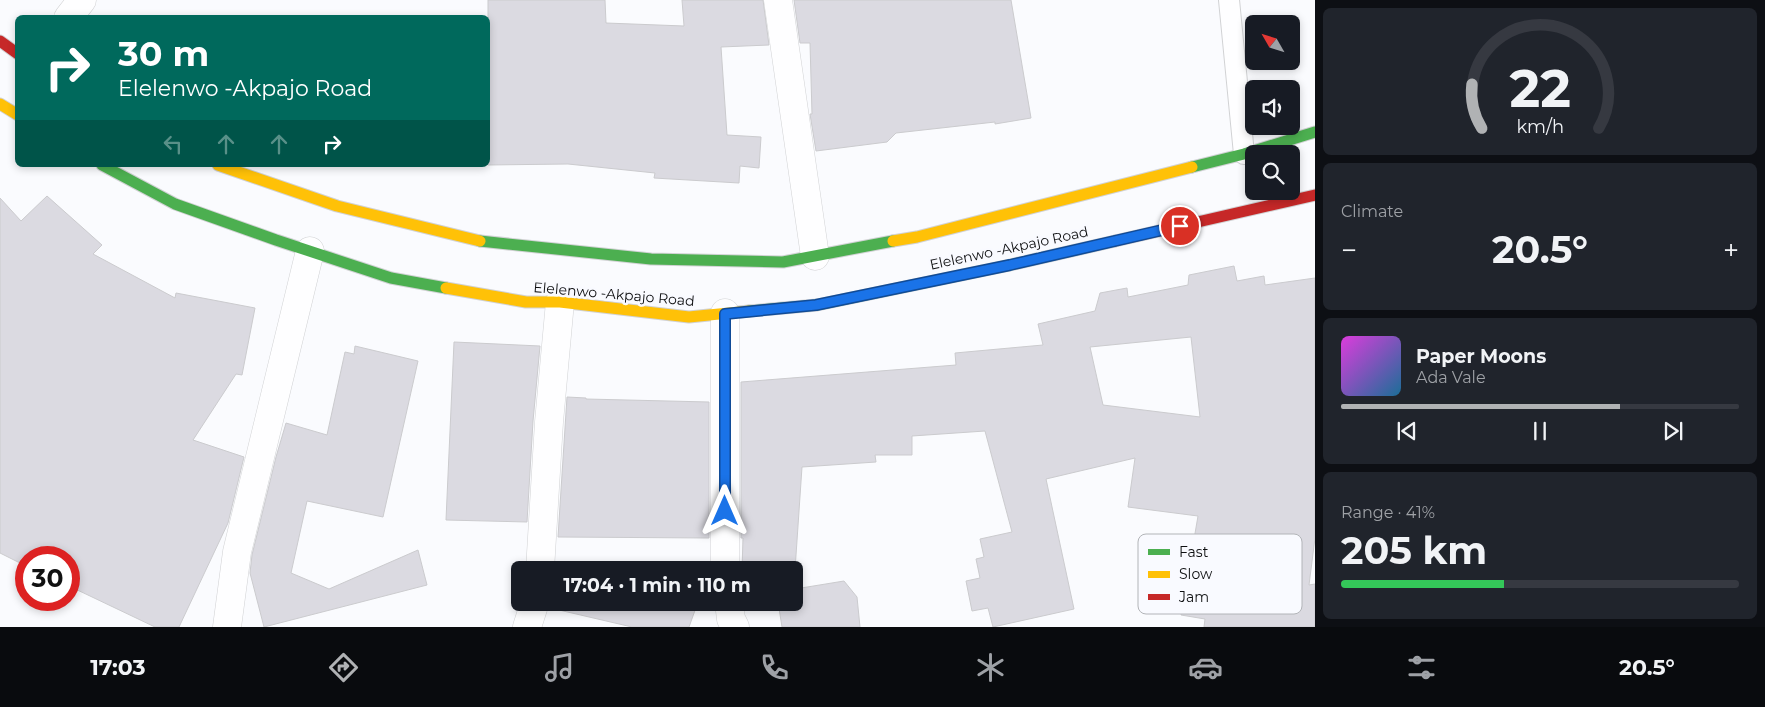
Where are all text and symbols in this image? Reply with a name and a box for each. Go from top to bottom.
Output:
north arrow [1245,15,1300,70]
map controls [1245,15,1300,200]
text: 30 m [118,32,209,75]
icon: right [35,35,100,100]
text: 22 [1509,57,1571,120]
text: Elelenwo -Akpajo Road [118,75,372,102]
button: sound [1245,80,1300,135]
text: km/h [1516,116,1564,137]
icon: left [159,130,187,158]
icon: ahead [212,130,240,158]
icon: ahead [265,130,293,158]
icon: right [318,130,346,158]
button: search [1245,145,1300,200]
text: Climate [1341,202,1403,221]
pin [1159,205,1201,247]
icon: arrive [1166,212,1194,240]
street label: Elelenwo -Akpajo Road [928,222,1090,274]
text: 20.5° [1492,226,1588,273]
text: − [1341,233,1357,267]
text: + [1723,233,1739,267]
street label: Elelenwo -Akpajo Road [533,278,695,310]
text: Paper Moons [1416,345,1546,368]
text: Ada Vale [1416,368,1486,387]
icon: previous [1393,417,1421,445]
icon: pause [1526,417,1554,445]
icon: next [1659,417,1687,445]
position arrow [698,484,750,536]
text: Range · 41% [1341,503,1435,522]
text: 205 km [1341,527,1487,574]
legend [1138,534,1302,614]
text: Fast [1179,543,1209,561]
speed limit sign: 30 [15,546,80,611]
text: Slow [1179,565,1213,583]
text: 17:04 · 1 min · 110 m [563,574,751,597]
text: Jam [1178,588,1209,606]
icon: directions [326,650,361,685]
icon: music [542,650,577,685]
icon: phone [757,650,792,685]
icon: climate [973,650,1008,685]
icon: car [1188,650,1223,685]
icon: filters [1404,650,1439,685]
text: 17:03 [90,654,146,681]
text: 20.5° [1619,654,1675,681]

